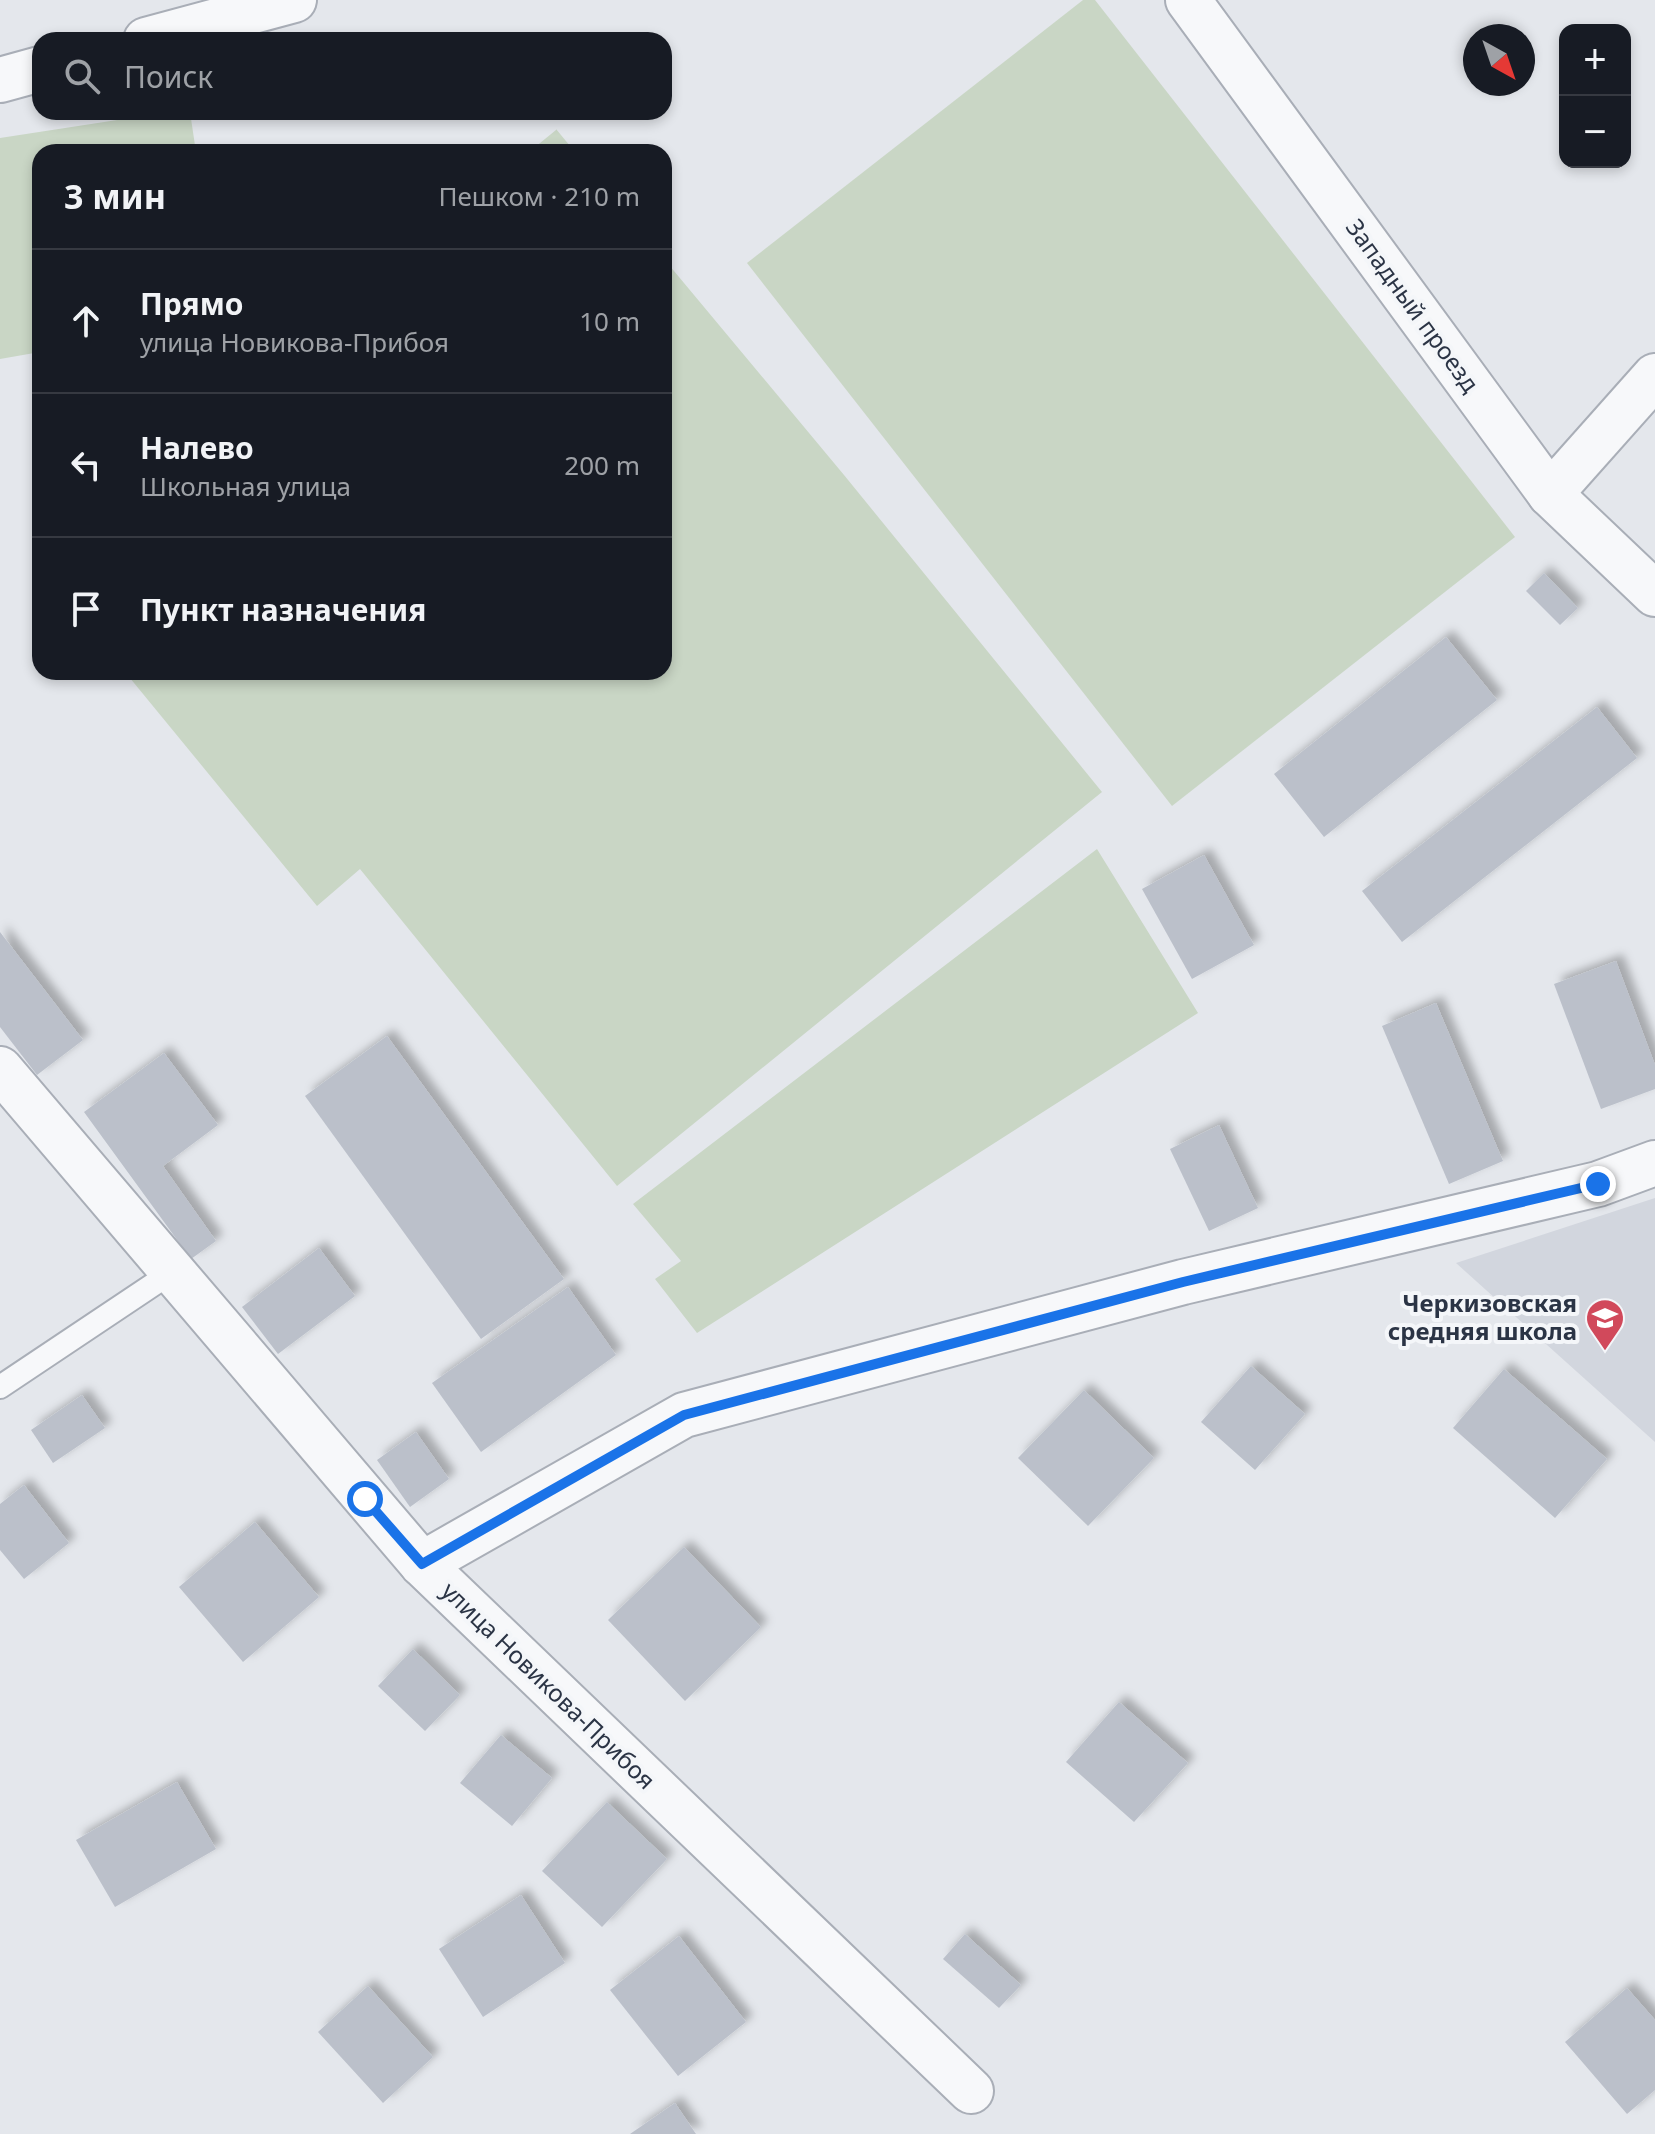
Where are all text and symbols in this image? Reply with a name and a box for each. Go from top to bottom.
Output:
north arrow [1463,24,1535,96]
map controls [1559,24,1631,168]
button: + [1559,24,1631,96]
search box [32,32,672,120]
icon: search [60,54,104,98]
text: Поиск [124,56,213,97]
button: − [1559,96,1631,168]
text: 3 мин [64,173,166,219]
text: Пешком · 210 m [438,178,640,214]
street label: Западный проезд [1339,212,1488,399]
text: Прямо [140,283,244,324]
icon: ahead [64,299,108,343]
text: 10 m [579,303,640,339]
text: улица Новикова-Прибоя [140,324,449,360]
text: Налево [140,427,254,468]
icon: left [64,443,108,487]
text: 200 m [564,447,640,483]
text: Школьная улица [140,468,351,504]
icon: arrive [64,587,108,631]
text: Пункт назначения [140,589,426,630]
route end [1580,1166,1616,1202]
place label: Черкизовская средняя школа [1388,1286,1577,1347]
school or university icon: Черкизовская средняя школа [1584,1297,1626,1352]
route start [347,1481,383,1517]
street label: улица Новикова-Прибоя [435,1574,663,1796]

